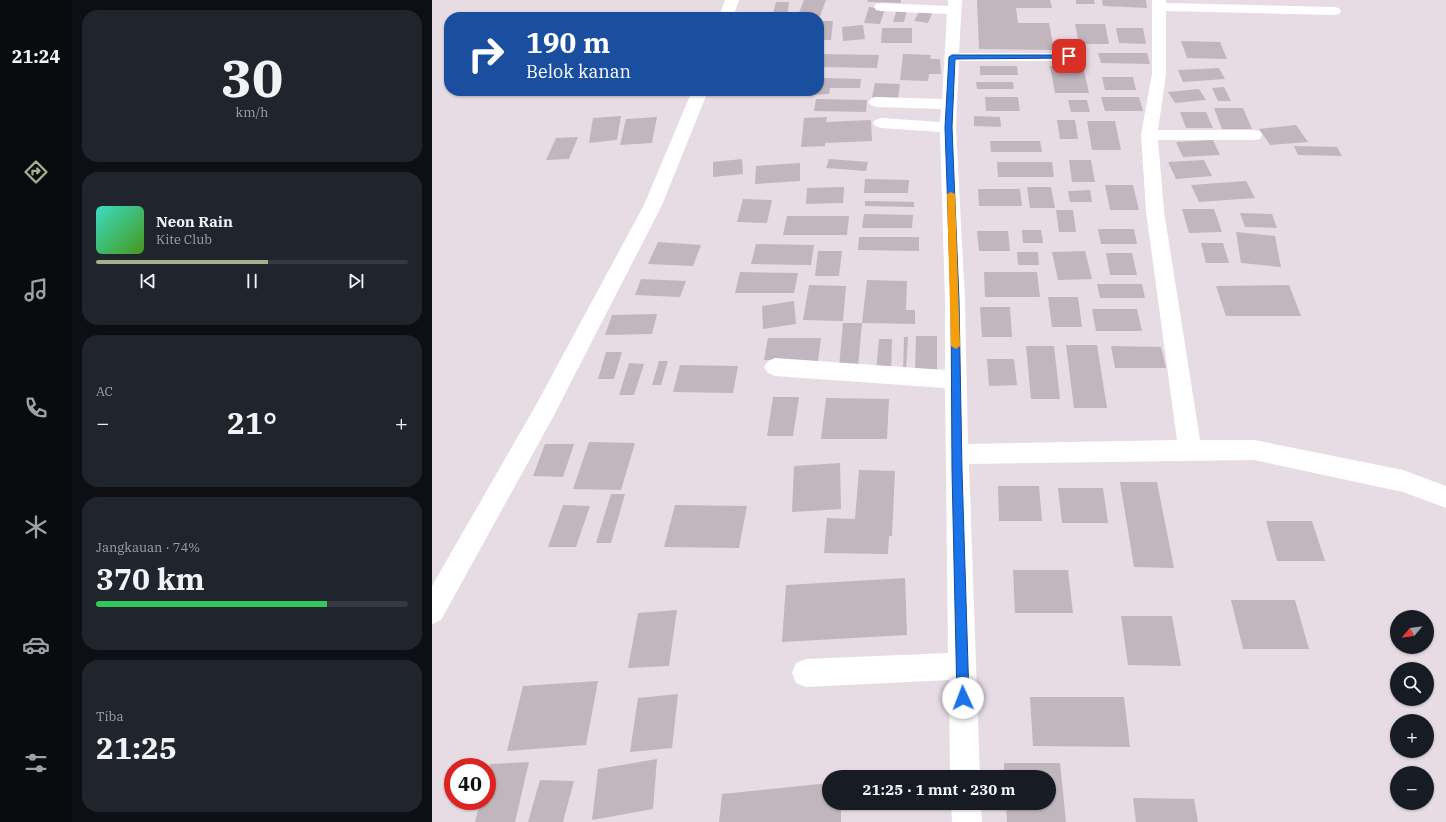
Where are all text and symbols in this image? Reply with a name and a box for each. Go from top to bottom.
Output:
text: 190 m [526,24,610,61]
icon: right [460,28,512,80]
pin [1052,39,1086,73]
text: 30 [221,44,283,111]
text: 21:24 [12,45,60,68]
icon: arrive [1058,45,1080,67]
text: Belok kanan [526,60,631,83]
text: km/h [236,104,268,121]
icon: directions [22,158,50,186]
text: Neon Rain [156,212,233,231]
text: Kite Club [156,231,212,248]
icon: previous [137,270,159,292]
icon: pause [241,270,263,292]
icon: next [345,270,367,292]
icon: music [22,276,50,304]
text: AC [96,383,113,400]
icon: phone [22,394,50,422]
text: 21° [227,403,277,442]
text: − [96,408,109,437]
text: + [395,408,408,437]
icon: climate [22,513,50,541]
text: Jangkauan · 74% [96,539,200,556]
text: 370 km [96,559,205,598]
north arrow [1390,610,1434,654]
map controls [1390,610,1434,810]
icon: car [22,631,50,659]
button: search [1390,662,1434,706]
position arrow [942,677,984,719]
text: Tiba [96,708,124,725]
button: + [1390,714,1434,758]
text: 21:25 [96,728,177,767]
icon: filters [22,749,50,777]
speed limit sign: 40 [444,758,496,810]
button: − [1390,766,1434,810]
text: 21:25 · 1 mnt · 230 m [863,780,1015,799]

